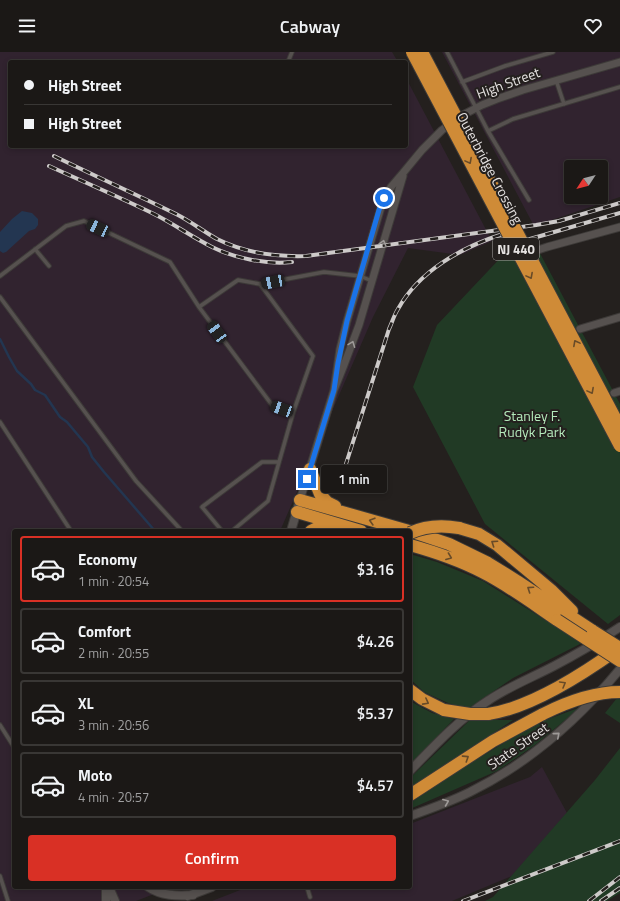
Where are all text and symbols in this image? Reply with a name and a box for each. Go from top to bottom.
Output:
text: Cabway [280,13,340,40]
icon: menu [16,15,38,37]
icon: heart [582,15,604,37]
street label: High Street [473,61,543,104]
text: High Street [48,74,122,97]
street label: Outerbridge Crossing [452,108,529,227]
text: High Street [48,112,122,135]
one-way arrow [464,157,472,164]
north arrow [564,160,608,204]
map controls [564,160,608,204]
route start [375,189,393,207]
car [85,217,111,239]
road number: NJ 440 [493,238,539,260]
one-way arrow [378,240,387,247]
one-way arrow [525,271,533,279]
car [260,274,286,290]
car [205,319,229,345]
one-way arrow [573,339,580,347]
one-way arrow [348,340,356,347]
one-way arrow [586,386,593,394]
car [269,399,295,419]
park label: Stanley F. Rudyk Park [499,405,566,442]
callout: 1 min [321,465,387,493]
text: 1 min [338,469,370,489]
route end [298,470,316,488]
one-way arrow [369,517,376,526]
one-way arrow [491,540,498,548]
text: Economy [78,548,137,571]
icon: car [30,551,66,587]
one-way arrow [445,553,452,561]
text: $3.16 [357,558,394,581]
text: 1 min · 20:54 [78,571,149,591]
one-way arrow [527,586,534,594]
text: Comfort [78,620,131,643]
icon: car [30,623,66,659]
text: $4.26 [357,630,394,653]
text: 2 min · 20:55 [78,643,149,663]
one-way arrow [559,682,566,689]
text: XL [78,692,94,715]
icon: car [30,695,66,731]
one-way arrow [422,697,429,704]
text: $5.37 [357,702,394,725]
text: 3 min · 20:56 [78,715,149,735]
street label: State Street [483,717,553,774]
one-way arrow [552,732,560,740]
one-way arrow [462,755,469,763]
text: Moto [78,764,112,787]
icon: car [30,767,66,803]
text: $4.57 [357,774,394,797]
text: 4 min · 20:57 [78,787,149,807]
one-way arrow [443,799,450,807]
button: Confirm [28,835,396,881]

